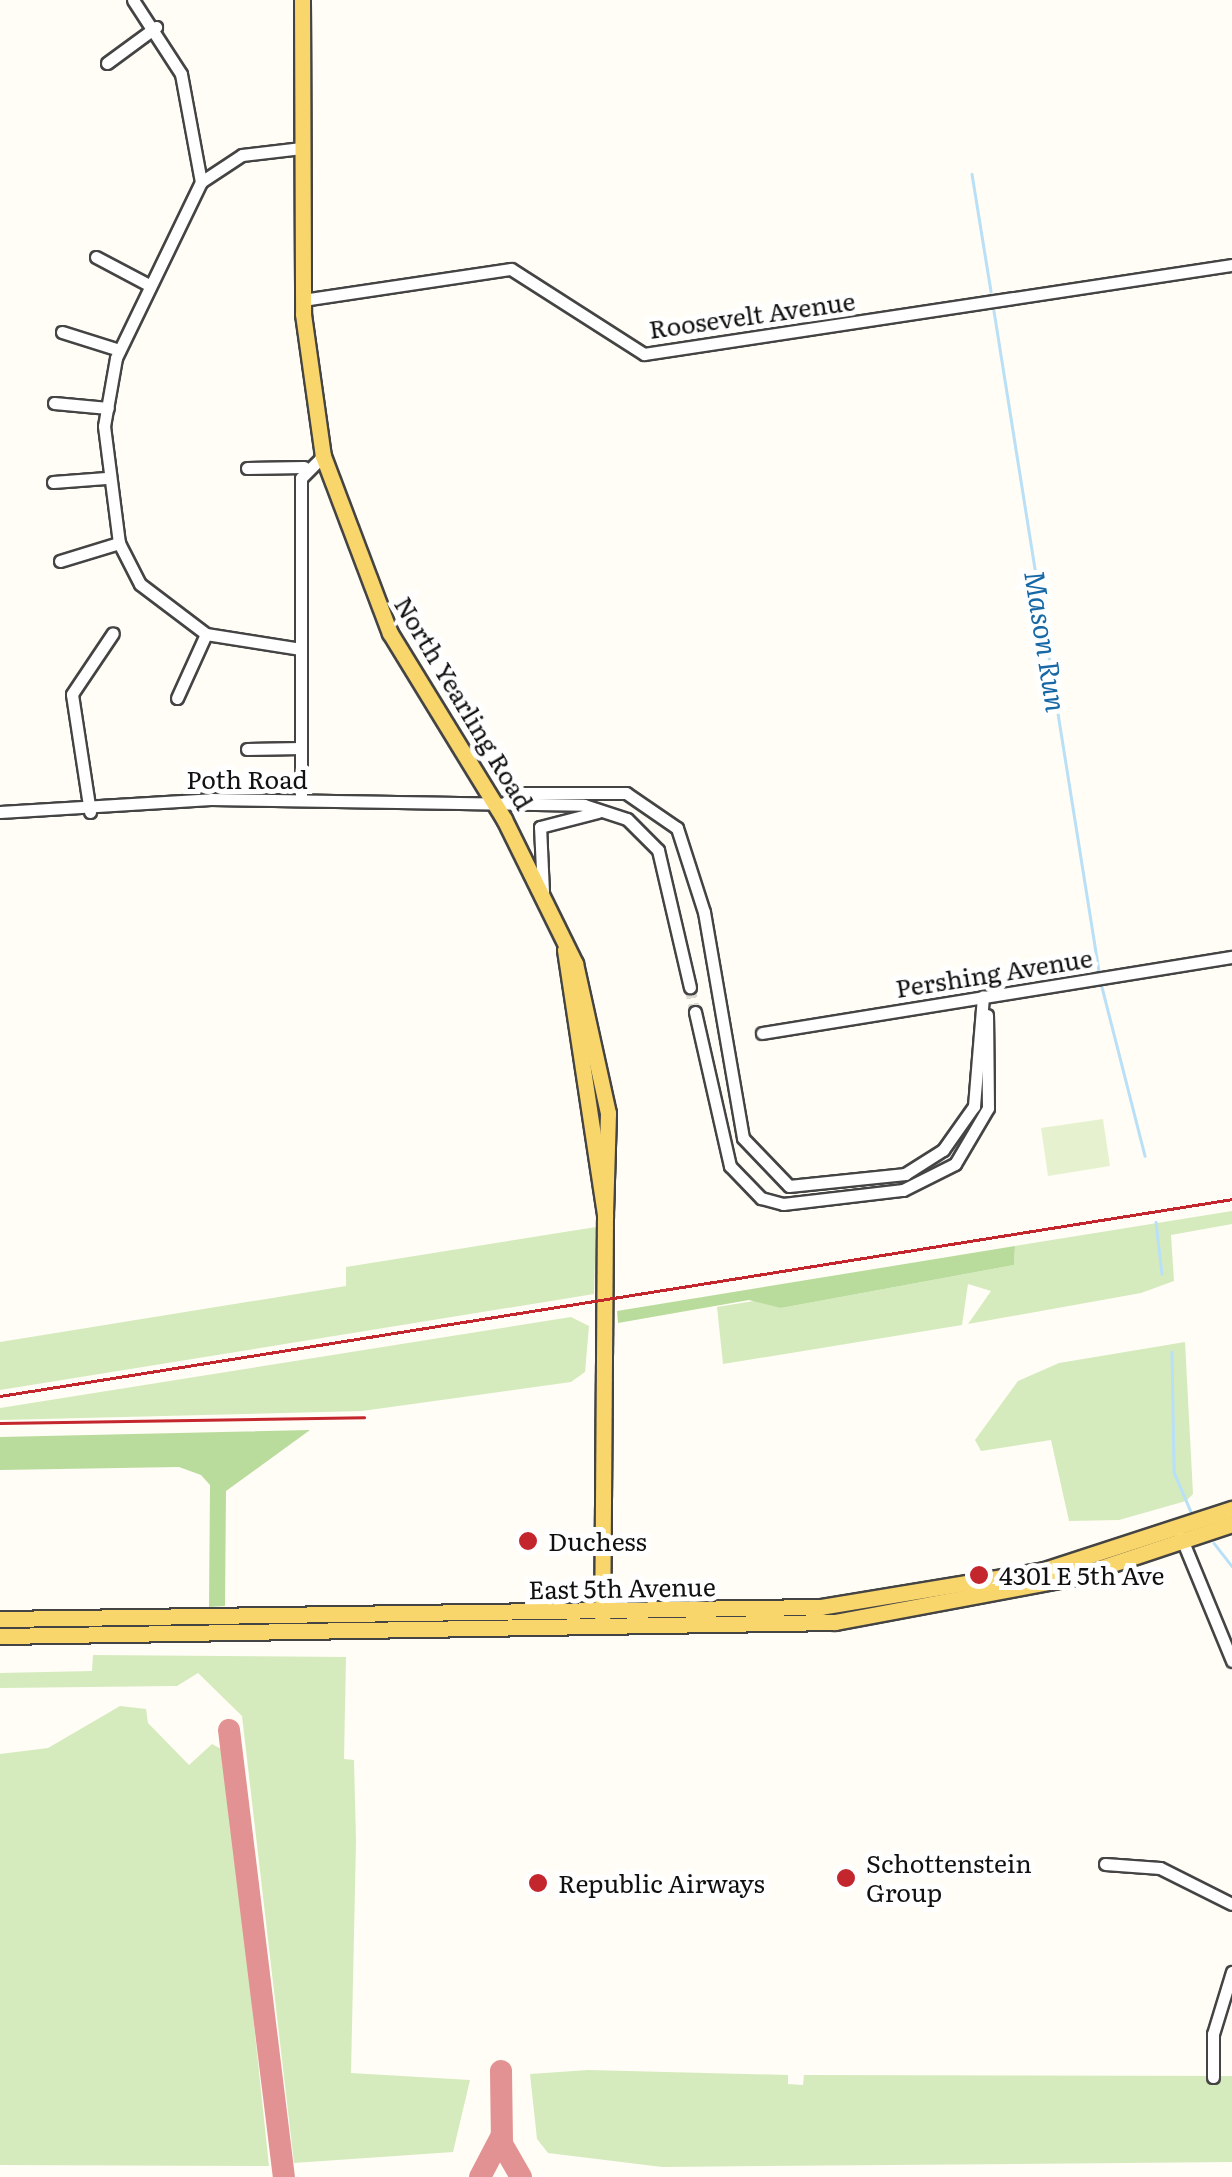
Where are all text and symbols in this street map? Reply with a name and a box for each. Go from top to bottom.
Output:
street label: Roosevelt Avenue [647,286,857,344]
water label: Mason Run [1019,568,1075,714]
street label: North Yearling Road [388,591,540,815]
street label: Poth Road [186,764,308,794]
street label: Pershing Avenue [893,943,1095,1003]
place label: Duchess [548,1526,647,1556]
marker: Duchess [517,1530,539,1552]
place label: 4301 E 5th Ave [999,1560,1164,1590]
marker: 4301 E 5th Ave [968,1564,990,1586]
street label: East 5th Avenue [528,1571,716,1605]
place label: Schottenstein Group [866,1849,1032,1908]
marker: Schottenstein Group [835,1867,857,1889]
place label: Republic Airways [558,1868,765,1898]
marker: Republic Airways [527,1872,549,1894]

